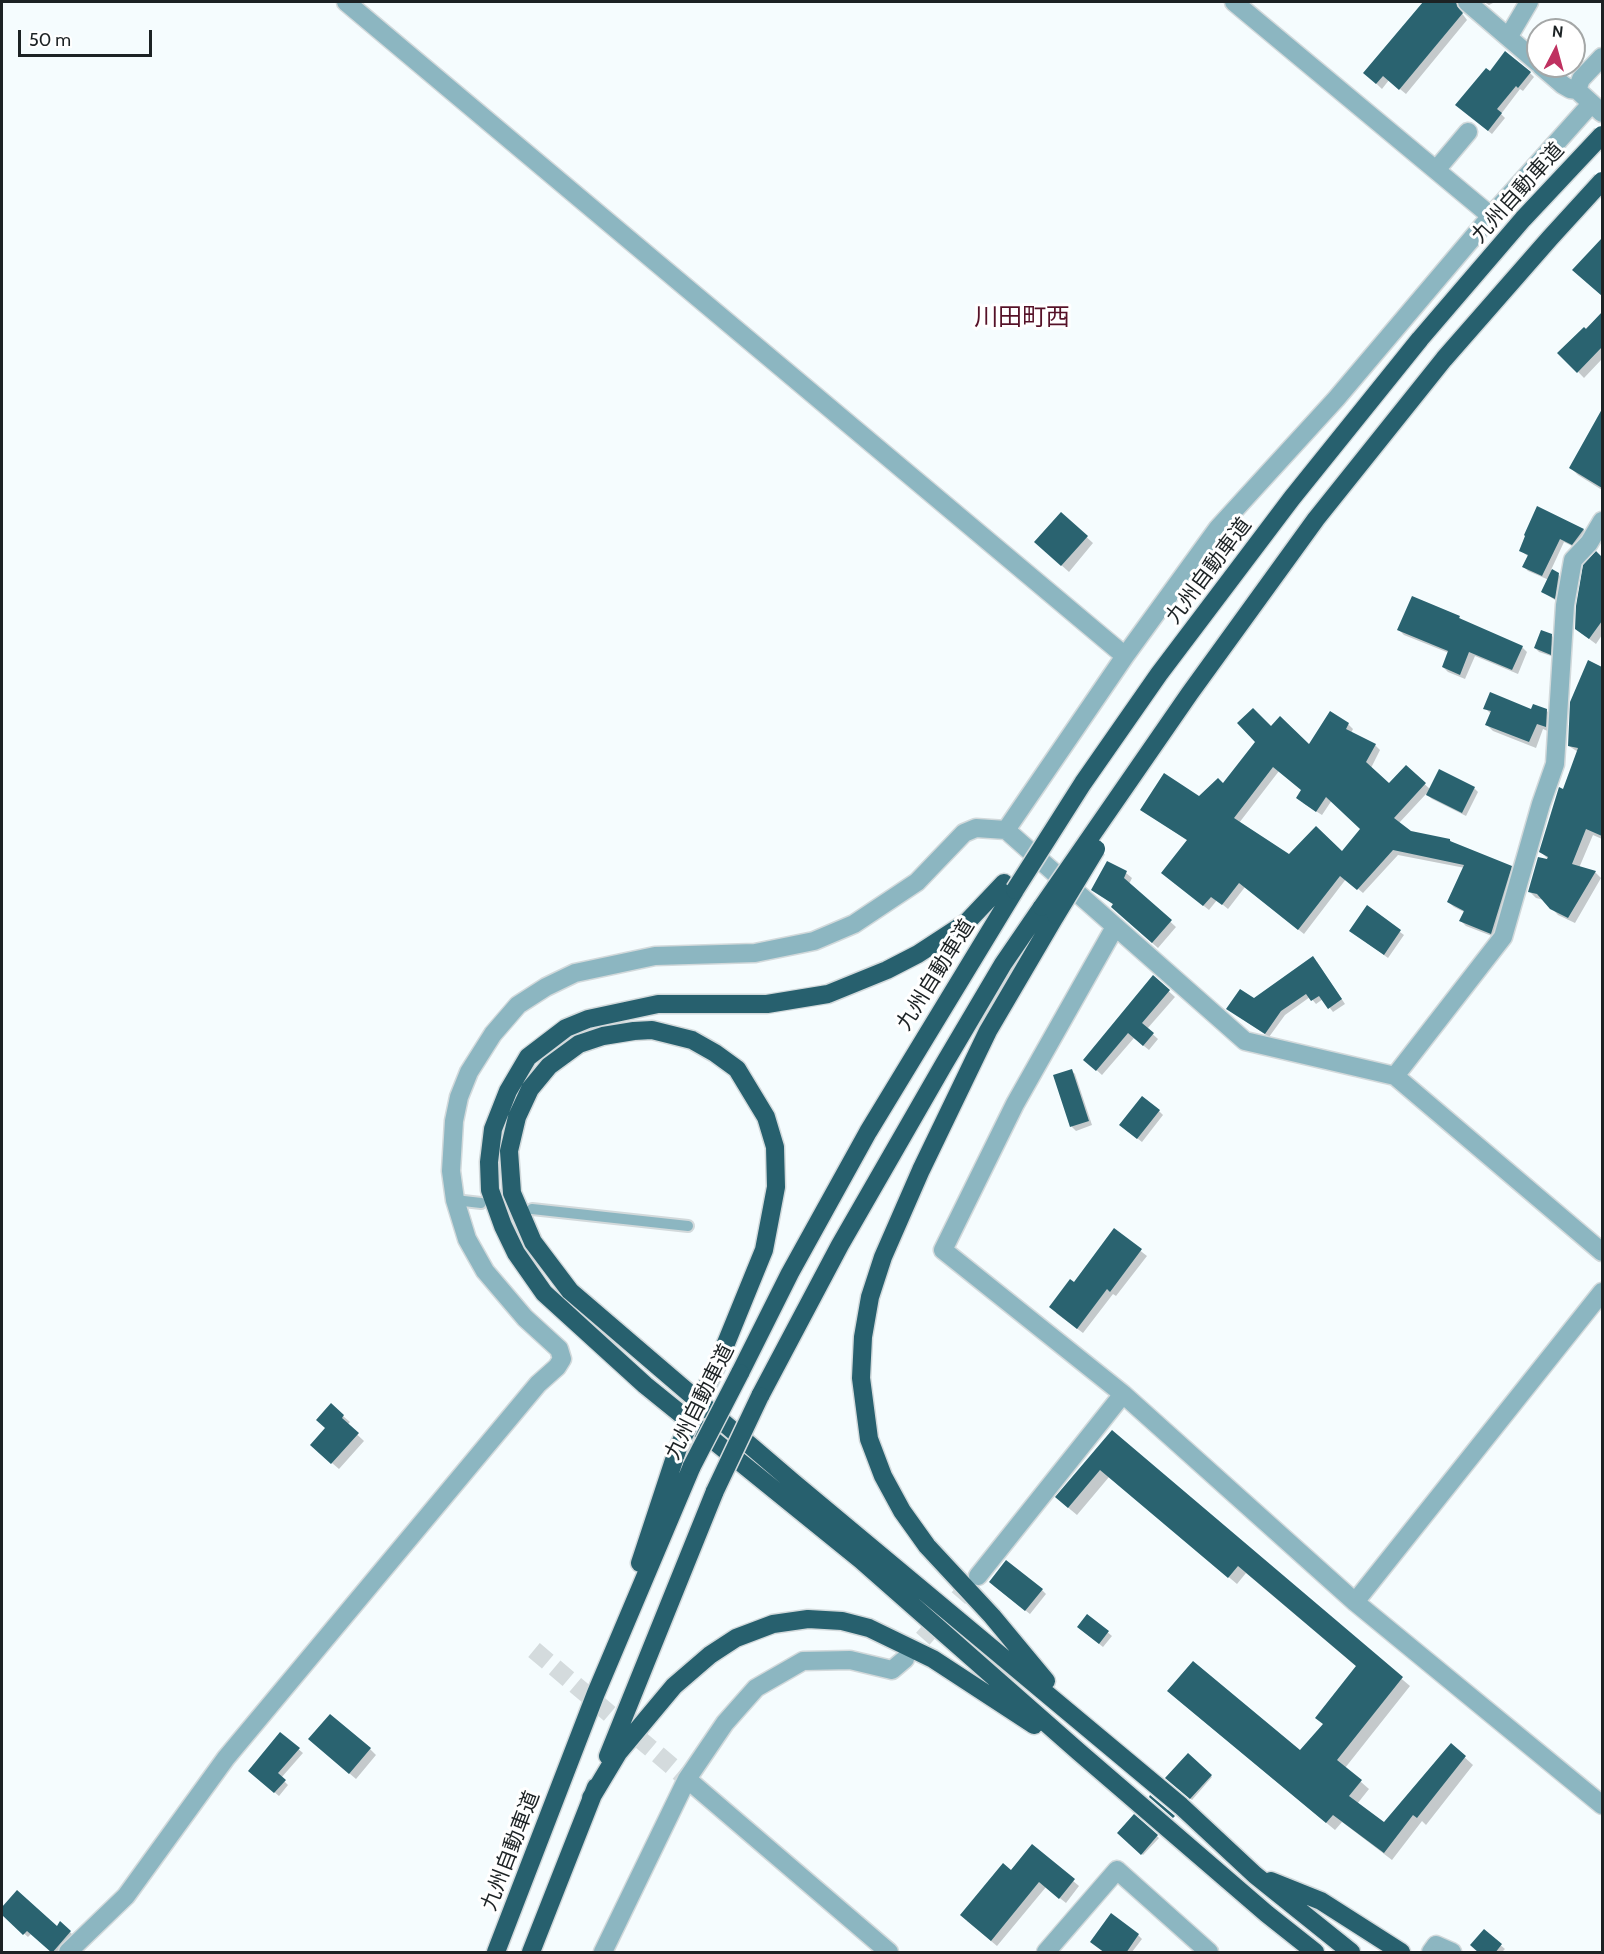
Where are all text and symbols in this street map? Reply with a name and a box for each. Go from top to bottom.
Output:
scale bar [21,18,154,56]
north arrow [1526,18,1586,78]
text: N [1551,22,1564,42]
text: 50 m [29,29,71,51]
street label: 九州自動車道 [1466,138,1570,248]
district label: 川田町西 [974,304,1070,332]
street label: 九州自動車道 [1161,513,1257,629]
street label: 九州自動車道 [892,915,980,1035]
street label: 九州自動車道 [660,1340,740,1464]
street label: 九州自動車道 [477,1788,545,1914]

